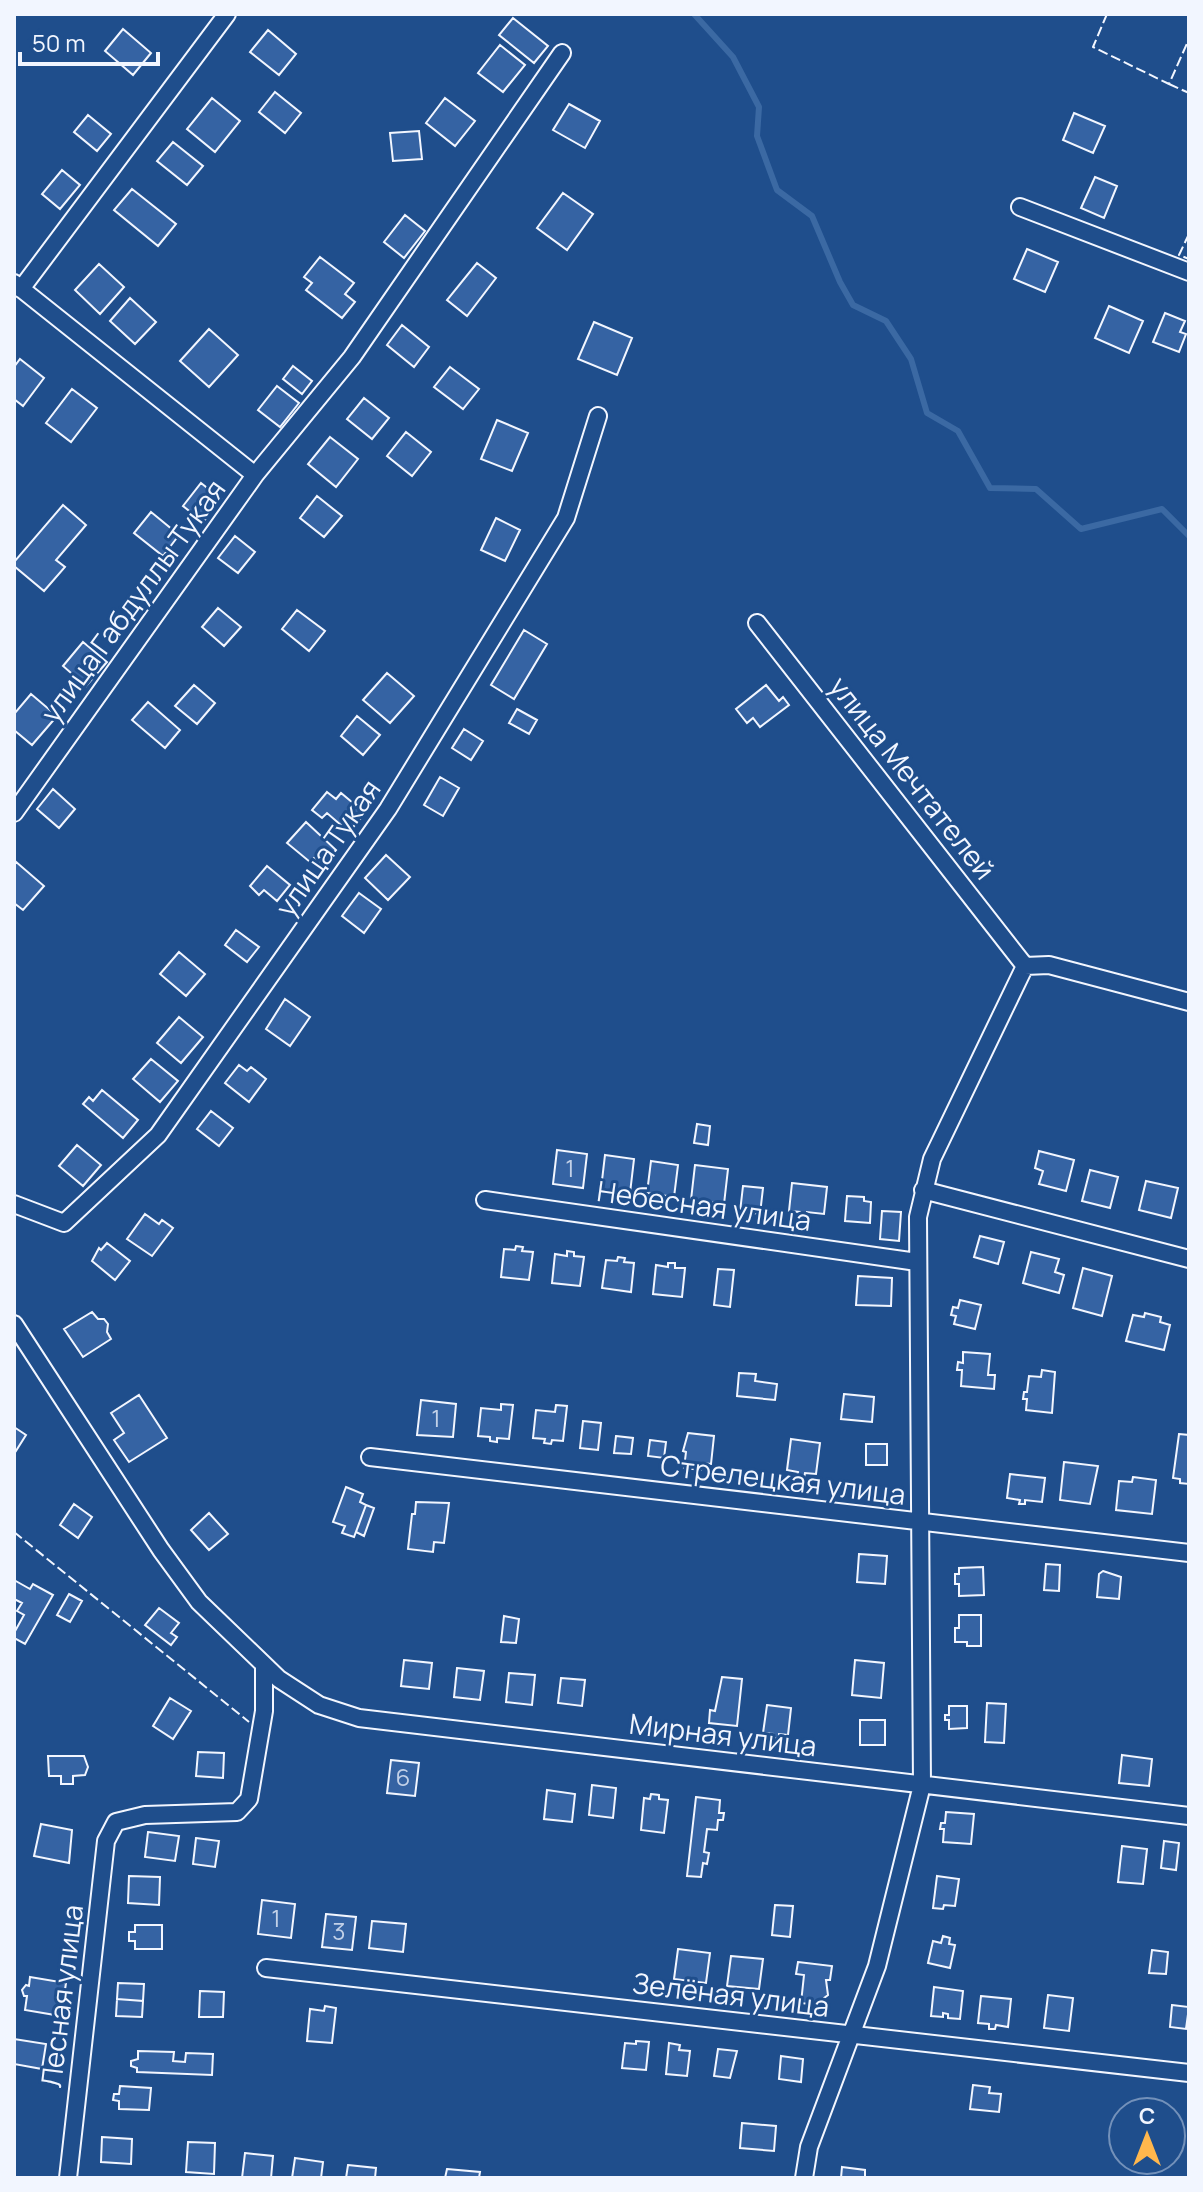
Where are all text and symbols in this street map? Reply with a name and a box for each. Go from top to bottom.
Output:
scale bar [20,16,158,66]
text: 50 m [32,26,86,59]
street label: улица Габдуллы Тукая [31,471,233,729]
street label: улица Мечтателей [821,668,1004,887]
street label: улица Тукая [266,771,388,923]
house number: 1 [565,1151,575,1184]
street label: Небесная улица [595,1171,814,1239]
house number: 1 [431,1401,441,1434]
street label: Стрелецкая улица [658,1445,908,1513]
street label: Мирная улица [627,1704,819,1764]
house number: 6 [396,1760,410,1793]
house number: 1 [271,1901,281,1934]
street label: Лесная улица [31,1902,91,2089]
house number: 3 [332,1914,346,1947]
street label: Зелёная улица [631,1963,832,2025]
north arrow [1107,2096,1187,2176]
text: С [1139,2101,1155,2131]

